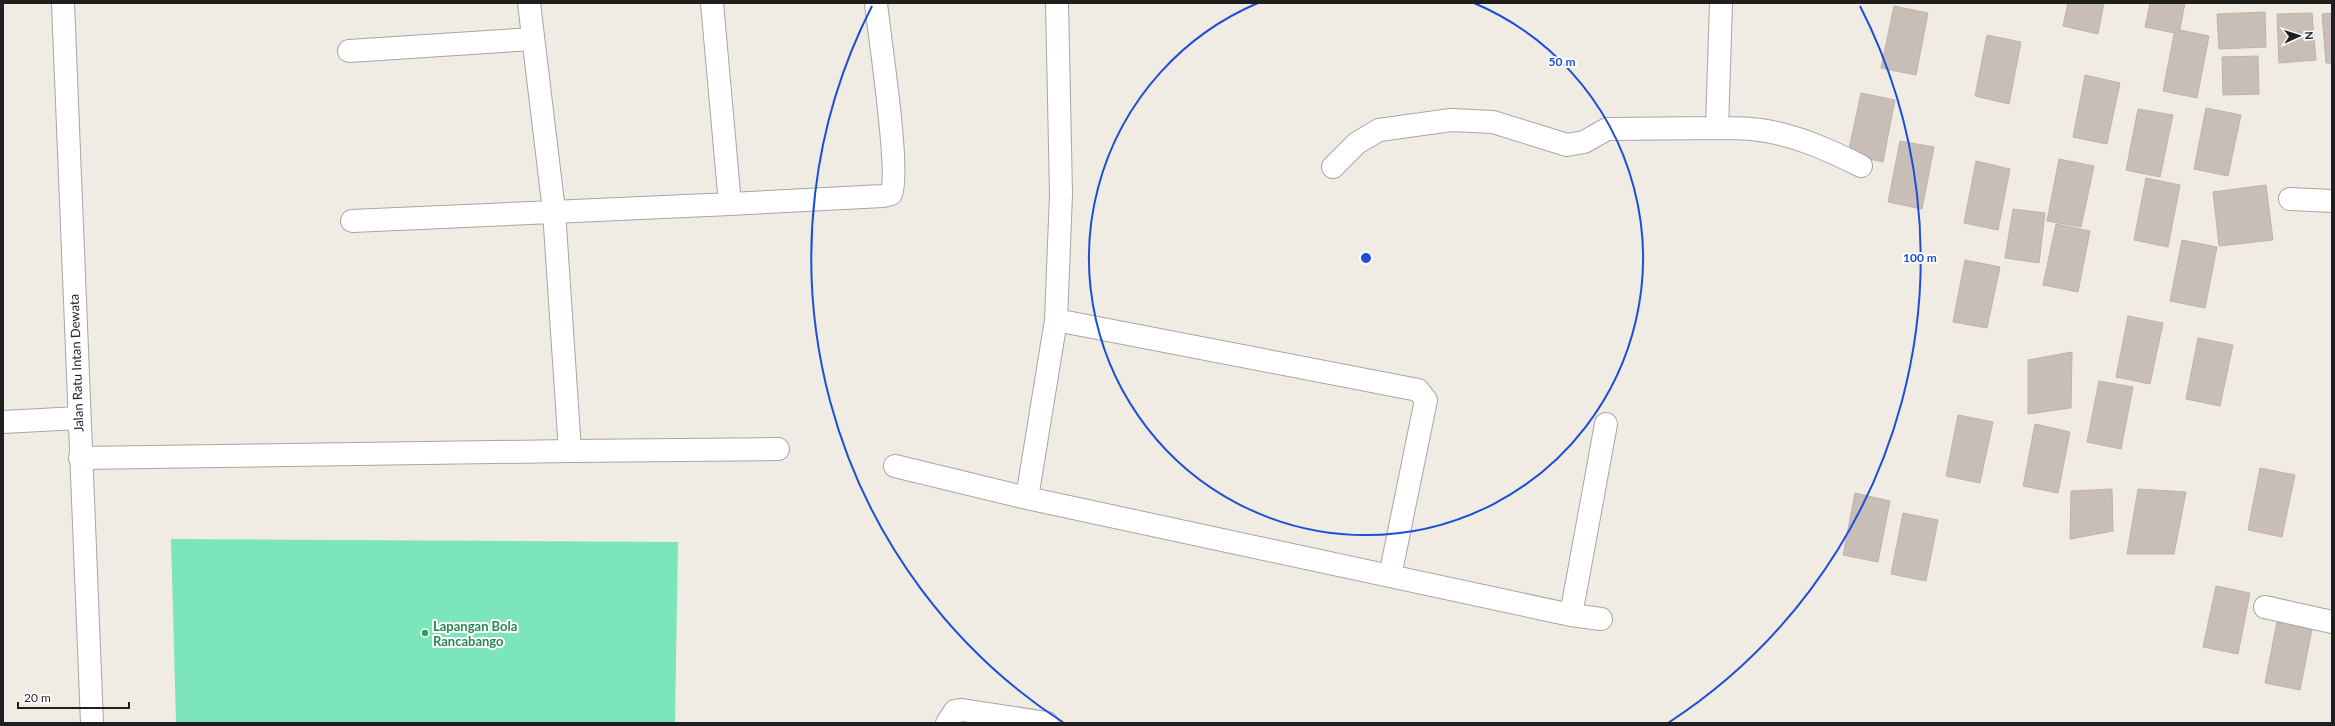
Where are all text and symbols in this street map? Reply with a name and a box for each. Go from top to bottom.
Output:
north arrow [2279,16,2319,56]
text: N [2303,31,2316,40]
text: 50 m [1549,54,1575,69]
text: 100 m [1903,250,1937,265]
centre of rings [1359,251,1373,265]
street label: Jalan Ratu Intan Dewata [66,294,86,432]
place label: Lapangan Bola Rancabango [433,618,517,649]
marker: Lapangan Bola Rancabango [420,628,430,638]
scale bar [18,684,129,710]
text: 20 m [24,690,51,705]

